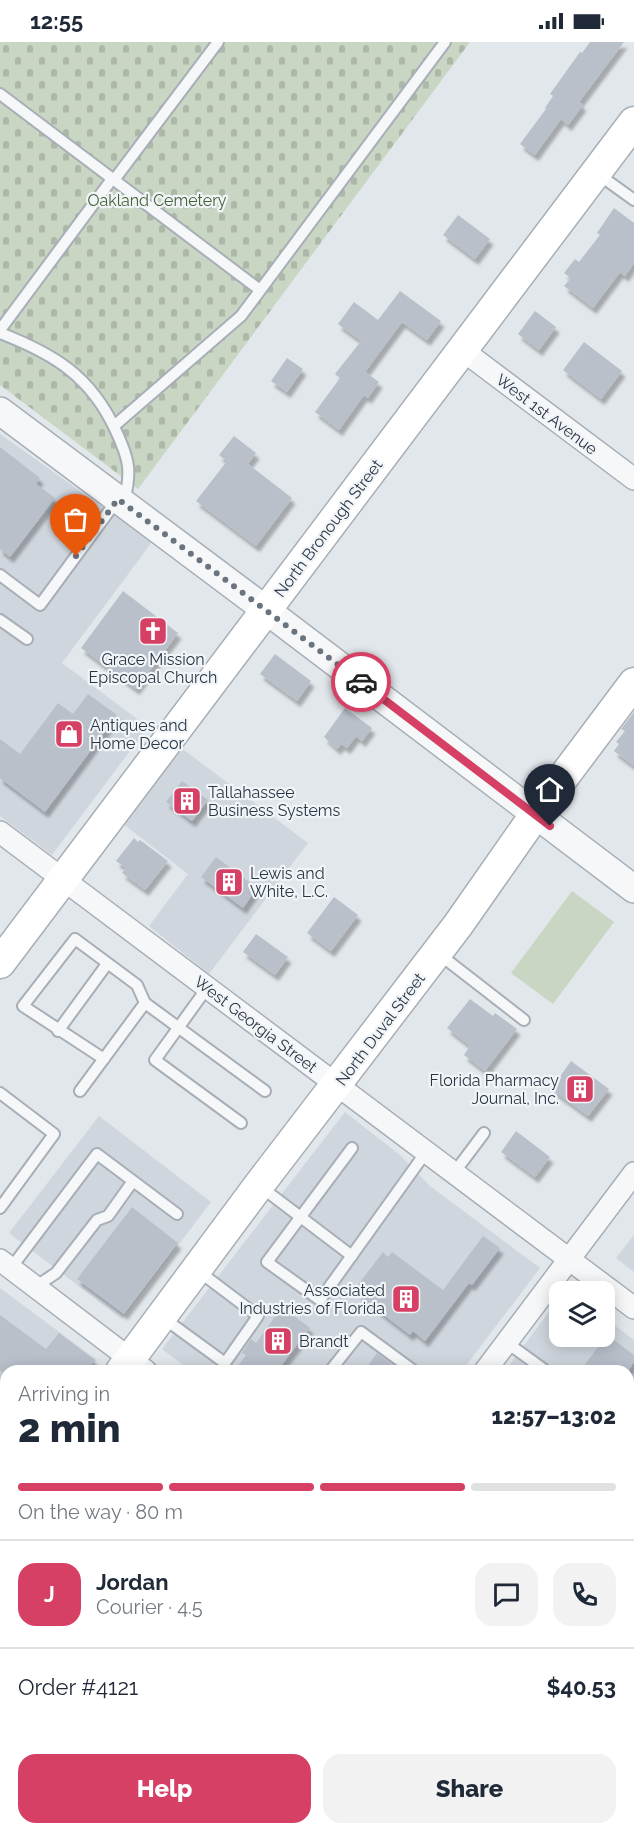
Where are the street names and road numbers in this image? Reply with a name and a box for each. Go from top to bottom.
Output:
street label: West 1st Avenue [492,370,601,459]
street label: North Bronough Street [270,455,387,601]
street label: North Duval Street [332,969,429,1089]
street label: West Georgia Street [191,972,321,1077]

